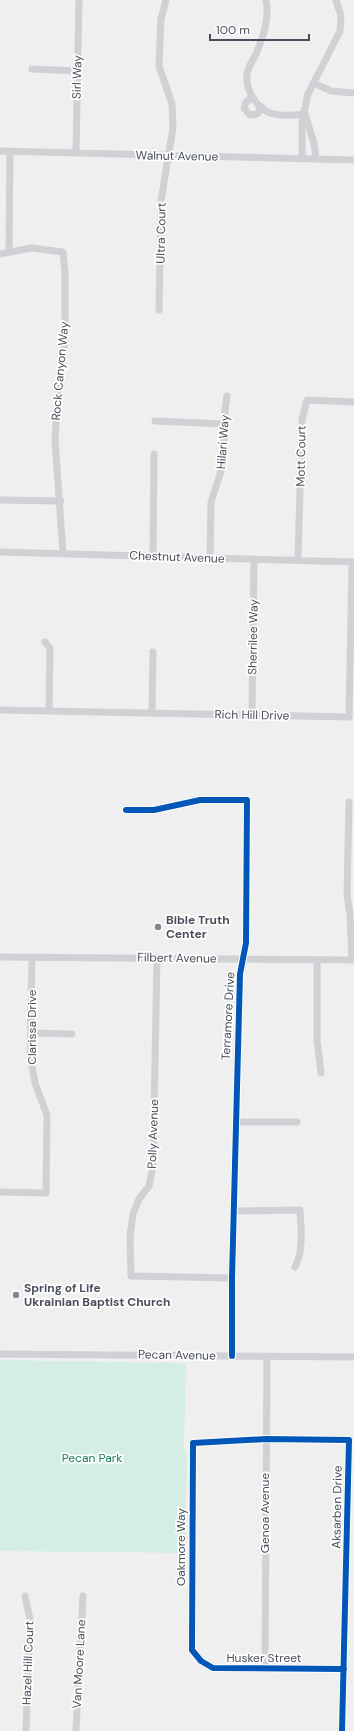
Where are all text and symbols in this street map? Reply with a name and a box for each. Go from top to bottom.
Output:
scale bar [210,16,309,42]
text: 100 m [216,22,250,38]
street label: Sirl Way [69,54,85,99]
street label: Walnut Avenue [136,147,219,165]
street label: Ultra Court [152,202,170,264]
street label: Rock Canyon Way [48,321,72,421]
street label: Hilari Way [213,414,233,470]
street label: Mott Court [292,425,310,487]
street label: Chestnut Avenue [129,547,225,567]
street label: Sherrilee Way [244,599,262,675]
street label: Rich Hill Drive [214,706,290,724]
place label: Bible Truth Center [166,912,230,942]
marker: Bible Truth Center [153,922,163,932]
street label: Filbert Avenue [137,949,217,967]
street label: Terramore Drive [218,971,238,1061]
street label: Clarissa Drive [24,989,40,1065]
street label: Polly Avenue [144,1099,162,1169]
place label: Spring of Life Ukrainian Baptist Church [24,1280,171,1310]
marker: Spring of Life Ukrainian Baptist Church [11,1290,21,1300]
street label: Pecan Avenue [138,1346,216,1364]
park label: Pecan Park [62,1450,122,1466]
street label: Aksarben Drive [328,1465,346,1549]
street label: Genoa Avenue [257,1473,273,1553]
street label: Oakmore Way [173,1508,189,1586]
street label: Van Moore Lane [69,1619,89,1709]
street label: Hazel Hill Court [19,1620,37,1705]
street label: Husker Street [226,1650,302,1666]

